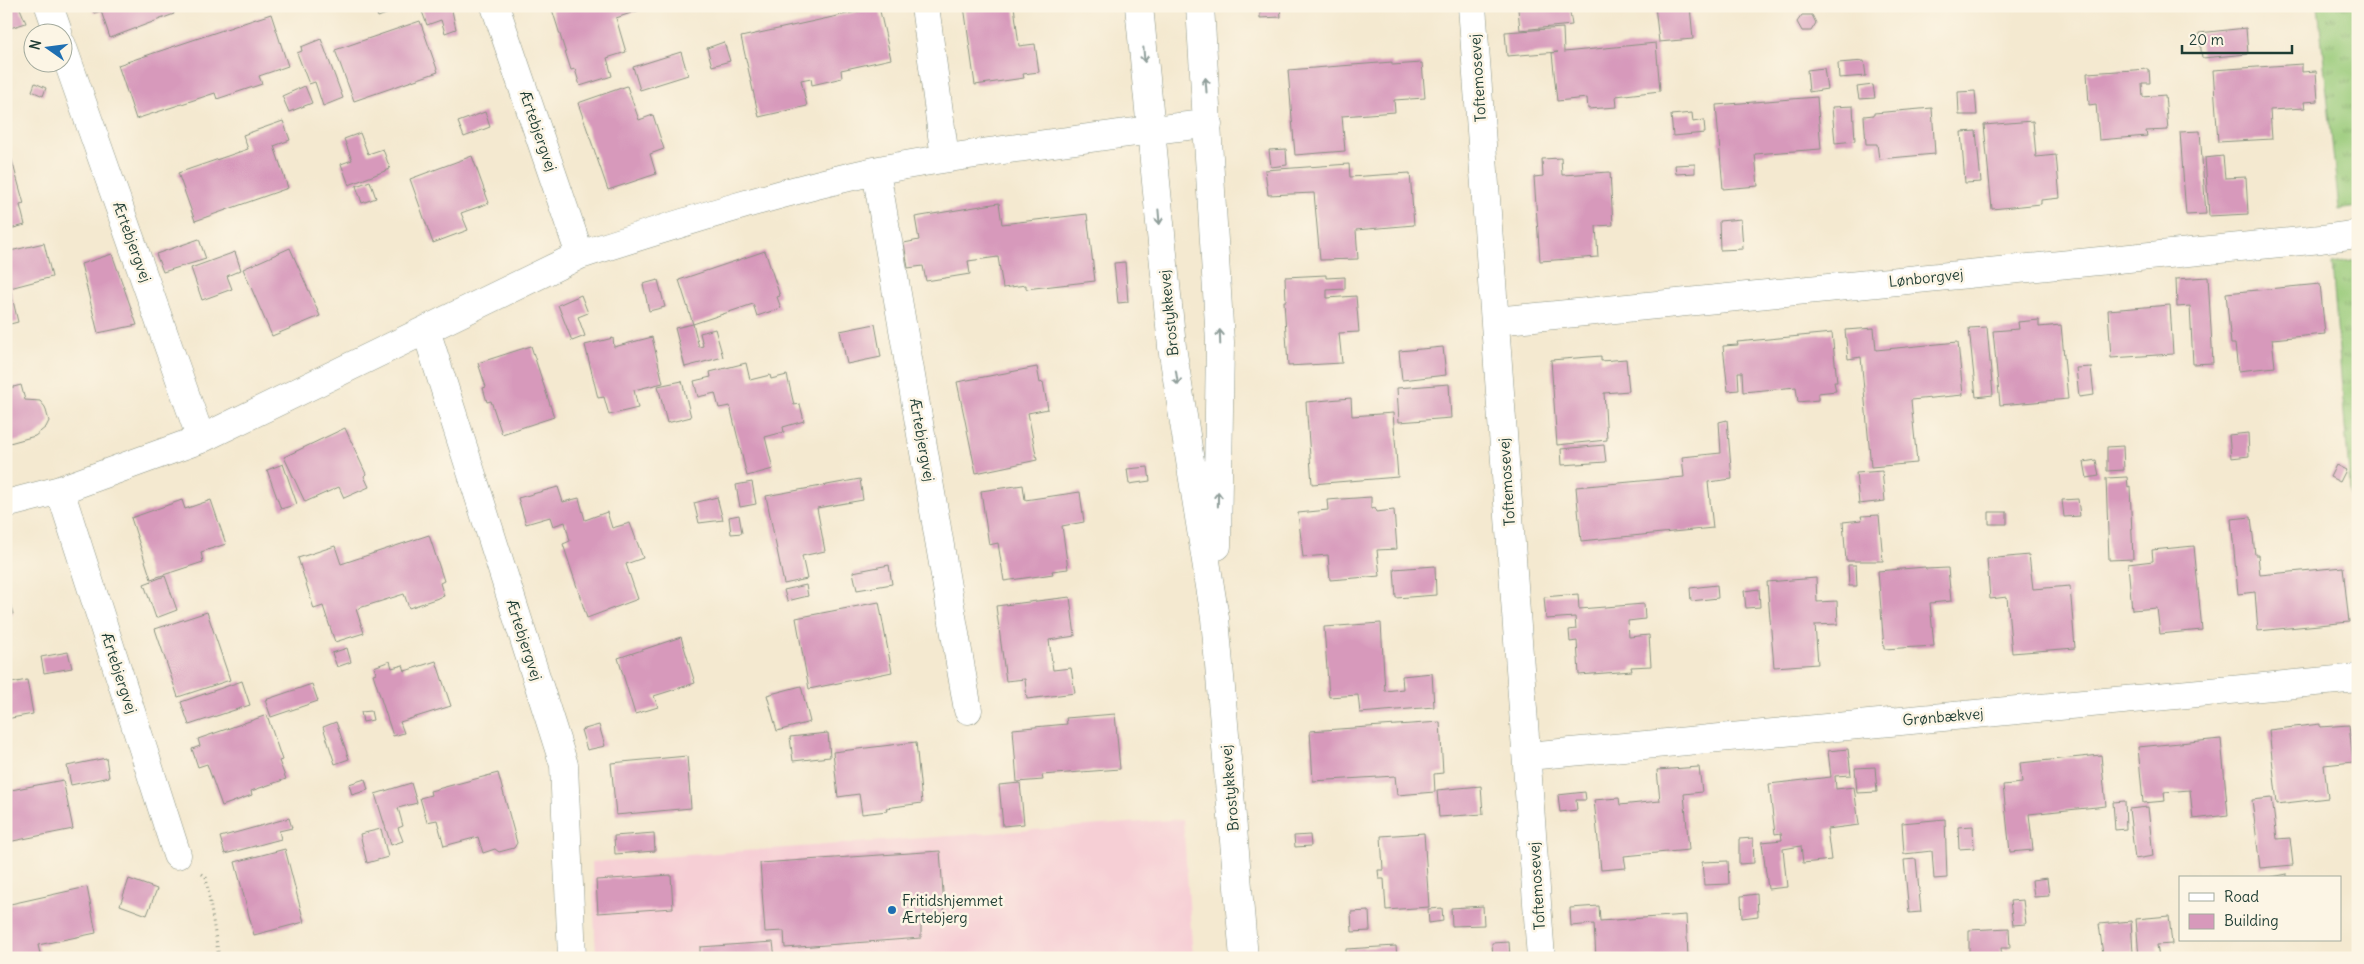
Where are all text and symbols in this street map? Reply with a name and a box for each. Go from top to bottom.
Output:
north arrow [22,22,72,72]
scale bar [2182,22,2292,54]
text: 20 m [2189,30,2224,49]
street label: Toftemosevej [1465,33,1490,123]
text: N [25,38,45,52]
one-way arrow [1139,46,1149,62]
one-way arrow [1201,77,1210,93]
street label: Ærtebjergvej [516,88,561,174]
street label: Ærtebjergvej [109,199,156,285]
one-way arrow [1154,208,1164,224]
street label: Lønborgvej [1888,264,1964,291]
street label: Brostykkevej [1155,269,1182,357]
one-way arrow [1215,329,1225,345]
one-way arrow [1172,370,1182,386]
street label: Ærtebjergvej [906,397,939,483]
street label: Toftemosevej [1494,437,1519,527]
one-way arrow [1213,491,1222,507]
street label: Ærtebjergvej [502,597,547,683]
street label: Ærtebjergvej [97,630,142,716]
street label: Grønbækvej [1902,704,1984,730]
street label: Brostykkevej [1216,744,1243,832]
street label: Toftemosevej [1524,841,1549,931]
legend [2179,876,2342,942]
text: Road [2224,887,2259,906]
place label: Fritidshjemmet Ærtebjerg [902,891,1003,927]
marker: Fritidshjemmet Ærtebjerg [886,904,898,916]
text: Building [2224,911,2279,930]

